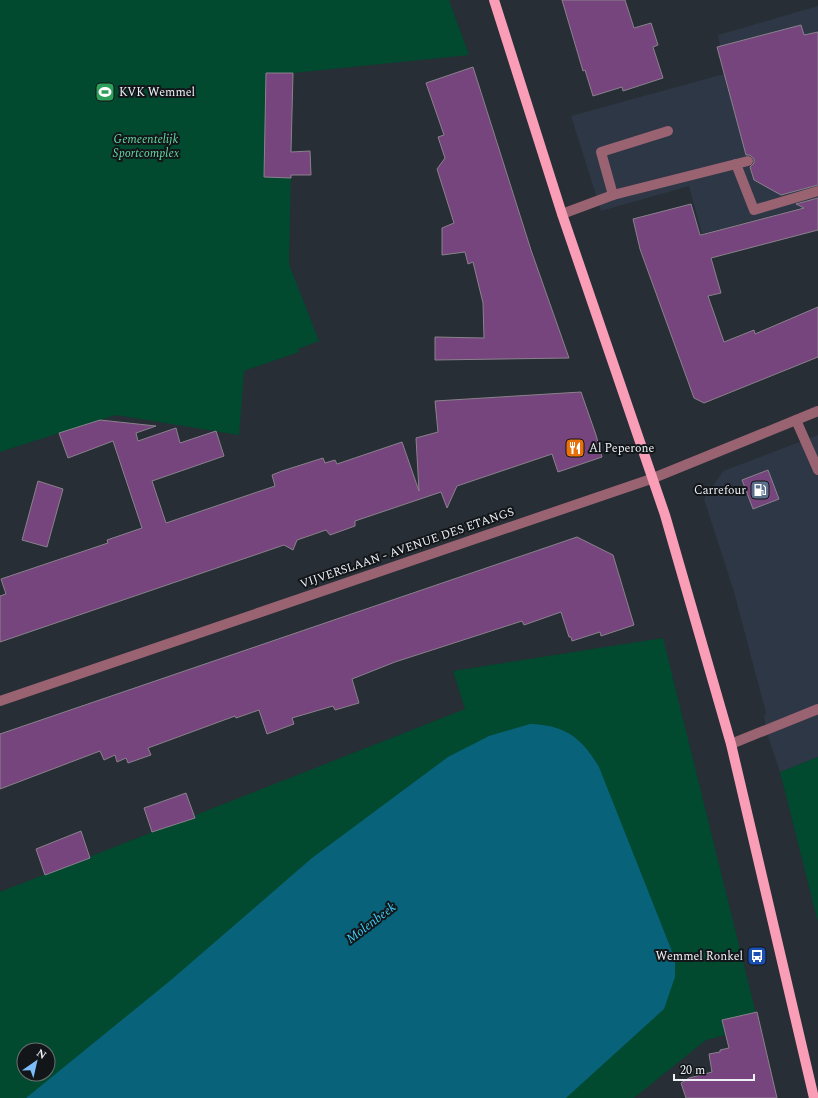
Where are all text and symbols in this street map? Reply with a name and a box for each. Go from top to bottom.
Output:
sports icon: KVK Wemmel [94,81,116,103]
place label: KVK Wemmel [119,83,195,102]
park label: Gemeentelijk Sportcomplex [113,130,180,163]
restaurant icon: Al Peperone [564,437,586,459]
place label: Al Peperone [589,439,655,458]
fuel station icon: Carrefour [749,479,771,501]
place label: Carrefour [694,481,746,500]
street label: VIJVERSLAAN - AVENUE DES ETANGS [297,502,517,594]
water label: Molenbeek [342,897,400,949]
bus stop icon: Wemmel Ronkel [746,945,768,967]
place label: Wemmel Ronkel [655,947,743,966]
north arrow [16,1042,56,1082]
text: N [33,1045,50,1064]
scale bar [674,1056,754,1082]
text: 20 m [680,1061,705,1080]

